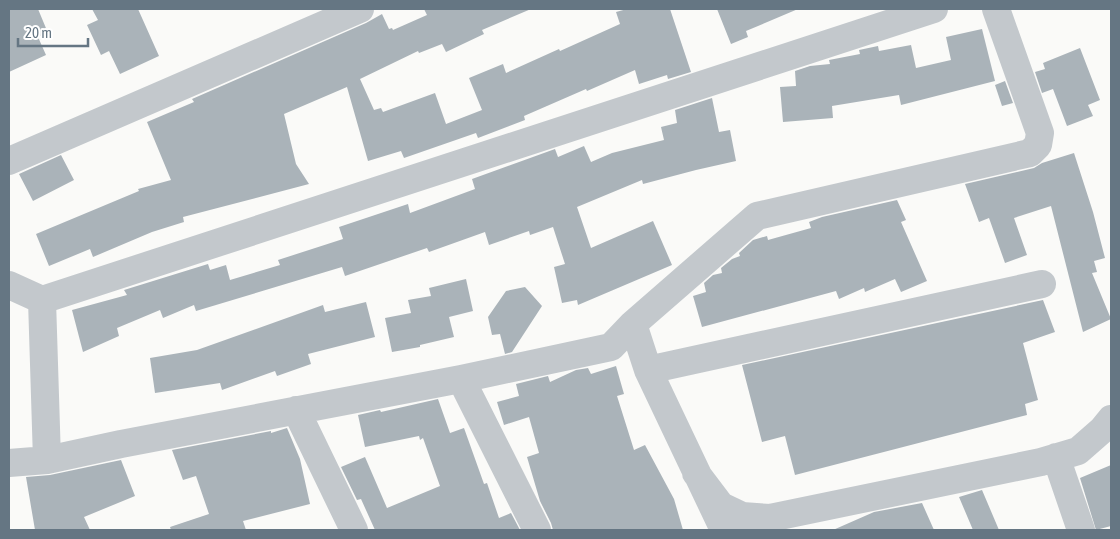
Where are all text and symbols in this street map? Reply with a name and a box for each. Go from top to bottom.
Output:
scale bar [18,15,88,47]
text: 20 m [25,24,52,41]

